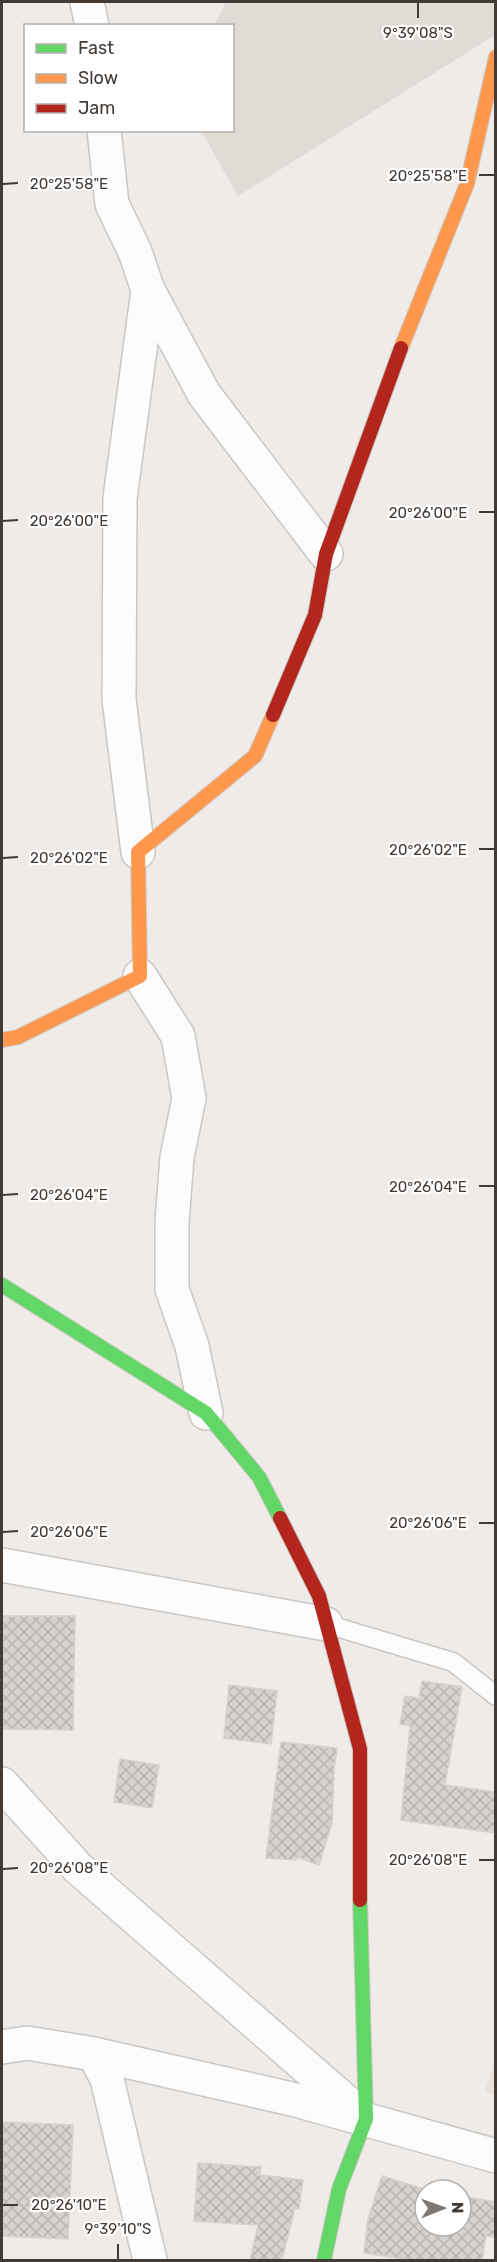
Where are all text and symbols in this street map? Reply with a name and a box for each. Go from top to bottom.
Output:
legend [24,24,234,132]
text: 9°39'08"S [383,24,453,42]
text: Fast [78,37,114,59]
text: Slow [78,67,118,89]
text: Jam [78,97,115,119]
text: 20°25'58"E [389,167,467,185]
text: 20°25'58"E [30,175,108,193]
text: 20°26'00"E [389,504,467,522]
text: 20°26'00"E [30,512,108,530]
text: 20°26'02"E [389,841,467,859]
text: 20°26'02"E [30,849,108,867]
text: 20°26'04"E [389,1178,467,1196]
text: 20°26'04"E [30,1186,108,1204]
text: 20°26'06"E [389,1514,467,1532]
text: 20°26'06"E [30,1523,108,1541]
text: 20°26'08"E [389,1851,467,1869]
text: 20°26'08"E [30,1859,108,1877]
north arrow [413,2178,473,2238]
text: 20°26'10"E [31,2196,107,2214]
text: N [448,2202,467,2214]
text: 9°39'10"S [85,2220,151,2238]

